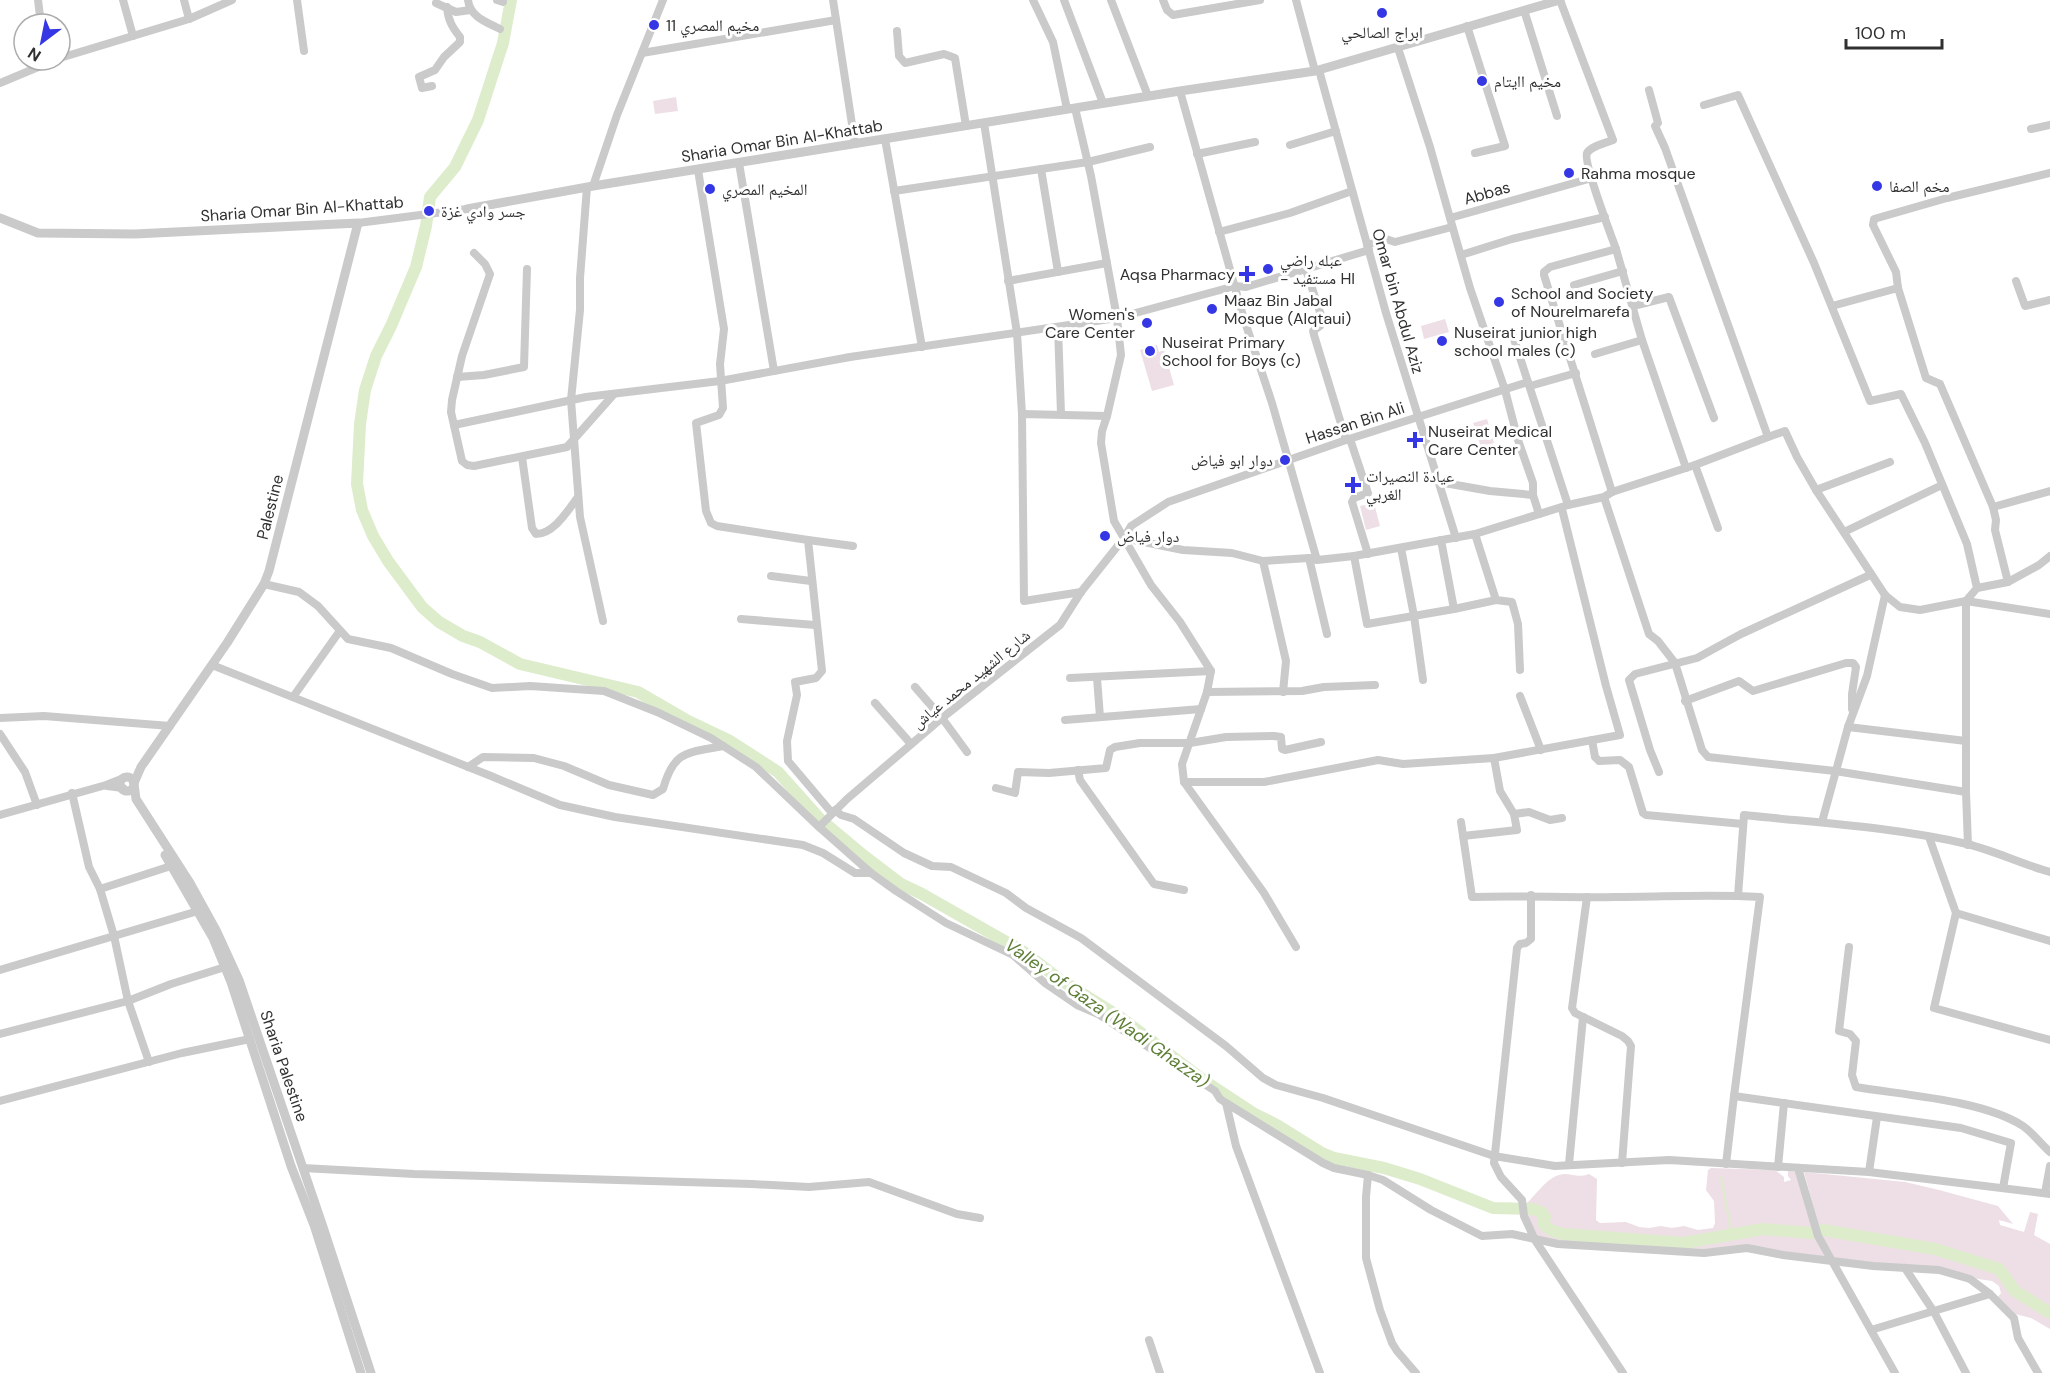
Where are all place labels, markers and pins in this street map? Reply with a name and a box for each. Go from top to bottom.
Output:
marker: ابراج الصالحي [1375,6,1389,20]
place label: مخيم المصري 11 [666,15,759,38]
marker: مخيم المصري 11 [647,18,661,32]
place label: ابراج الصالحي [1341,22,1423,45]
place label: مخيم اايتام [1494,71,1561,92]
marker: مخيم اايتام [1475,74,1489,88]
place label: Rahma mosque [1581,163,1695,184]
marker: Rahma mosque [1562,166,1576,180]
place label: مخم الصفا [1889,176,1950,197]
place label: المخيم المصري [722,179,808,202]
marker: مخم الصفا [1870,179,1884,193]
marker: المخيم المصري [703,182,717,196]
place label: جسر وادي غزة [441,201,526,224]
marker: جسر وادي غزة [422,204,436,218]
place label: عبله راضي - مستفيد HI [1280,250,1355,289]
marker: عبله راضي - مستفيد HI [1261,262,1275,276]
place label: Aqsa Pharmacy [1120,264,1235,285]
marker: Aqsa Pharmacy [1240,267,1254,281]
place label: School and Society of Nourelmarefa [1511,283,1653,322]
place label: Maaz Bin Jabal Mosque (Alqtaui) [1224,290,1351,329]
marker: School and Society of Nourelmarefa [1492,295,1506,309]
marker: Maaz Bin Jabal Mosque (Alqtaui) [1205,302,1219,316]
place label: Women's Care Center [1045,304,1135,343]
marker: Women's Care Center [1140,316,1154,330]
place label: Nuseirat junior high school males (c) [1454,322,1597,361]
place label: Nuseirat Primary School for Boys (c) [1162,332,1301,371]
marker: Nuseirat junior high school males (c) [1435,334,1449,348]
marker: Nuseirat Primary School for Boys (c) [1143,344,1157,358]
place label: Nuseirat Medical Care Center [1428,421,1552,460]
marker: Nuseirat Medical Care Center [1406,431,1424,449]
place label: دوار ابو فياض [1191,450,1273,471]
marker: دوار ابو فياض [1278,453,1292,467]
place label: عيادة النصيرات الغربي [1366,466,1454,507]
marker: عيادة النصيرات الغربي [1344,476,1362,494]
place label: دوار فياض [1117,526,1179,547]
marker: دوار فياض [1098,529,1112,543]

